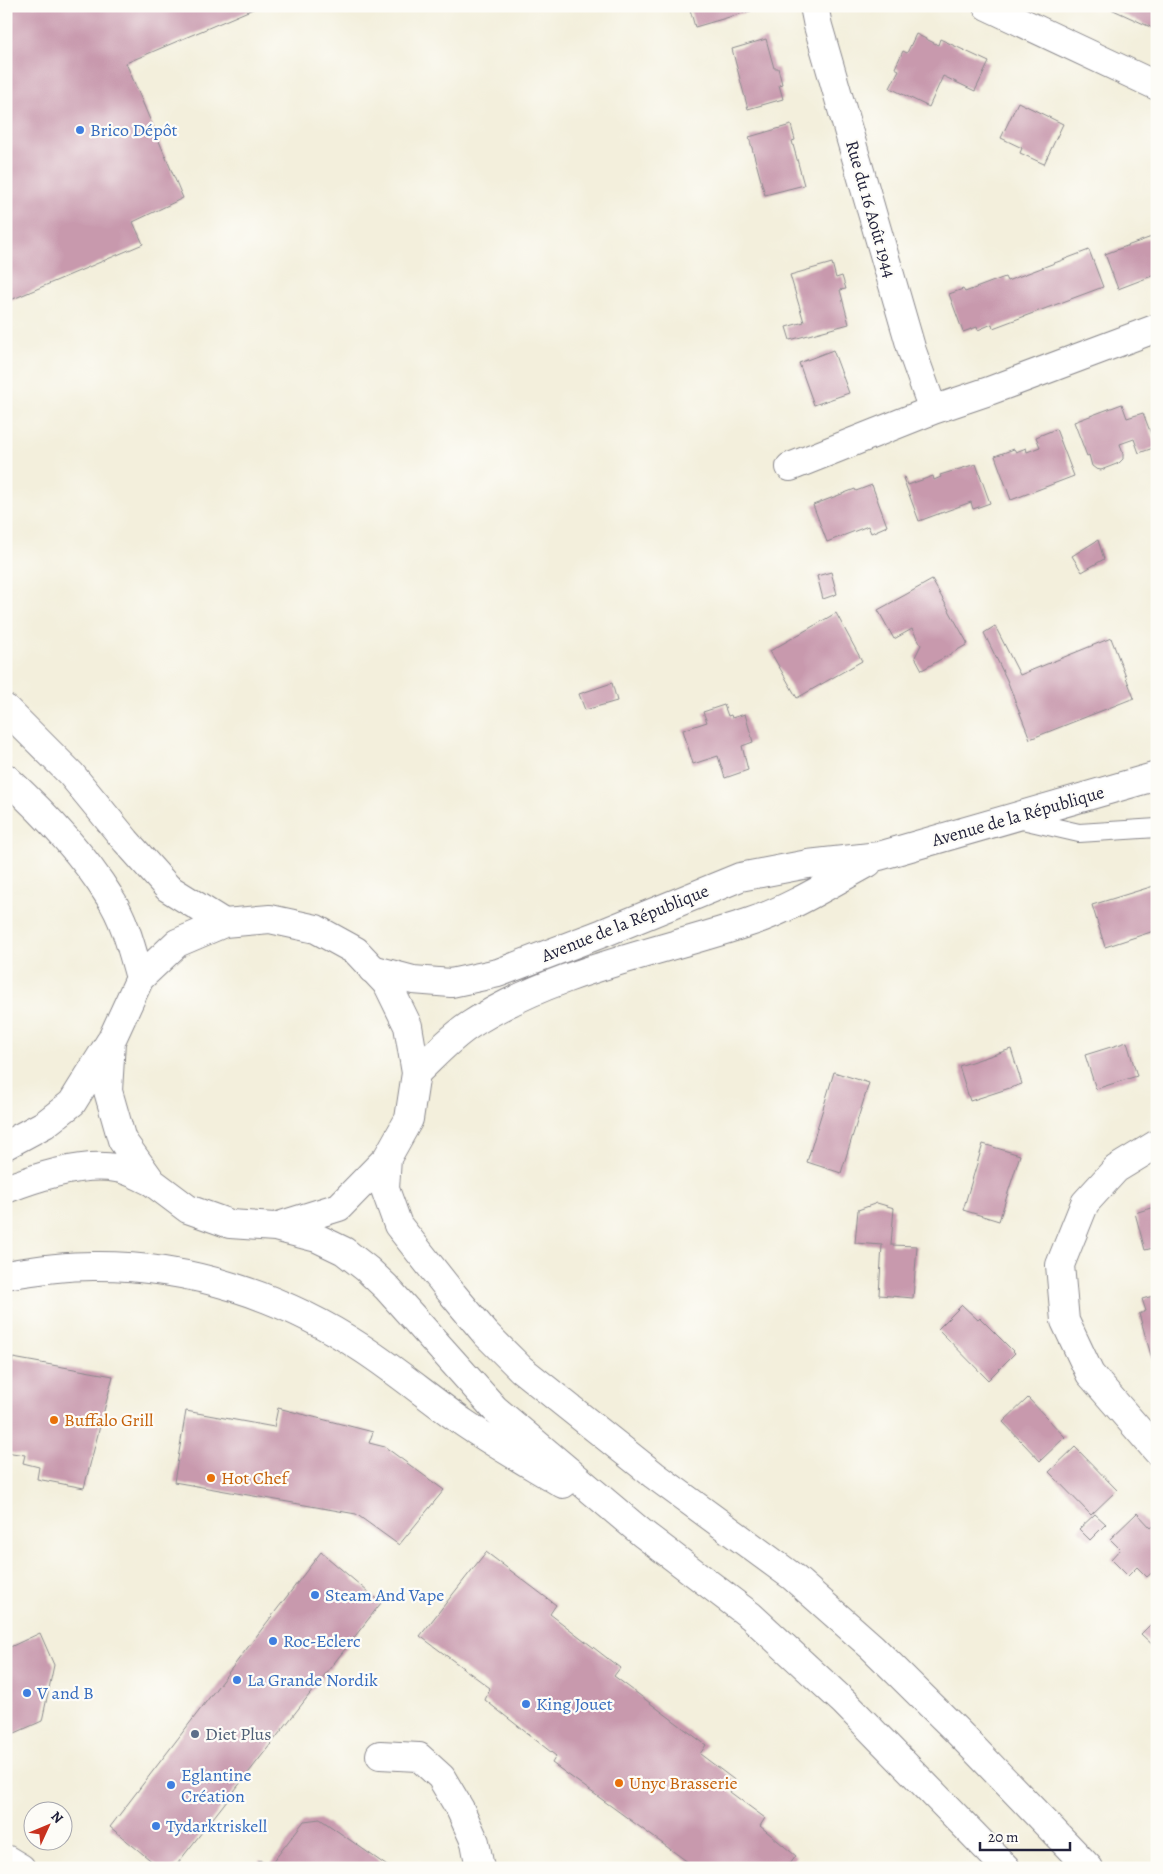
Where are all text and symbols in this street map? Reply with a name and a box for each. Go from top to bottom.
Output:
place label: Brico Dépôt [90,118,178,142]
marker: Brico Dépôt [74,124,86,136]
street label: Rue du 16 Août 1944 [840,137,902,281]
street label: Avenue de la République [928,780,1107,852]
street label: Avenue de la République [537,878,712,968]
place label: Buffalo Grill [64,1408,154,1432]
marker: Buffalo Grill [48,1414,60,1426]
place label: Hot Chef [221,1466,291,1490]
marker: Hot Chef [205,1472,217,1484]
place label: Steam And Vape [325,1583,444,1607]
marker: Steam And Vape [309,1589,321,1601]
place label: Roc-Eclerc [283,1629,361,1653]
marker: Roc-Eclerc [267,1635,279,1647]
place label: La Grande Nordik [247,1668,378,1692]
marker: La Grande Nordik [231,1674,243,1686]
place label: V and B [36,1681,94,1705]
marker: V and B [21,1687,33,1699]
place label: King Jouet [536,1692,613,1716]
marker: King Jouet [520,1698,532,1710]
place label: Diet Plus [205,1722,272,1746]
marker: Diet Plus [189,1728,201,1740]
place label: Eglantine Création [181,1763,252,1808]
place label: Unyc Brasserie [629,1771,738,1795]
marker: Unyc Brasserie [613,1777,625,1789]
marker: Eglantine Création [165,1779,177,1791]
north arrow [22,1802,72,1852]
text: N [47,1807,67,1828]
place label: Tydarktriskell [166,1814,268,1838]
scale bar [980,1819,1070,1851]
marker: Tydarktriskell [150,1820,162,1832]
text: 20 m [988,1827,1019,1847]

